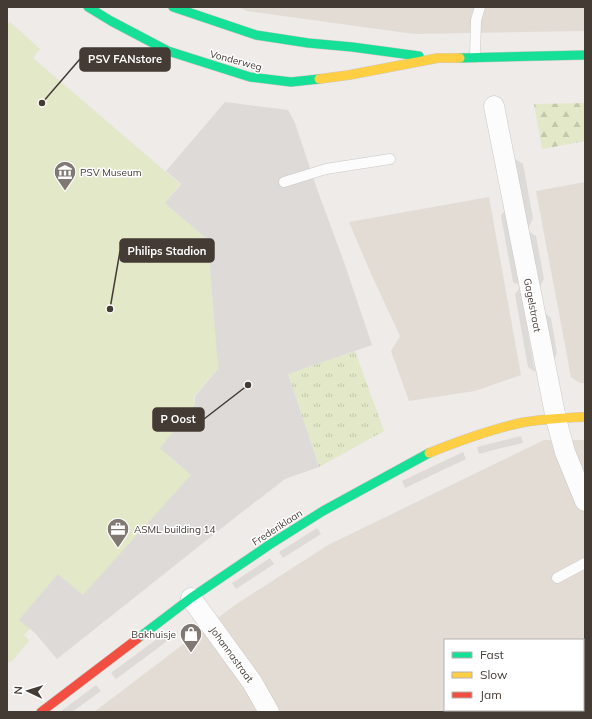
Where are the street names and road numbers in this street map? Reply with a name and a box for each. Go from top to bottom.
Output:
street label: Vonderweg [208,47,263,74]
street label: Gagelstraat [521,277,544,334]
street label: Frederiklaan [250,506,305,548]
street label: Johannastraat [207,624,257,685]

